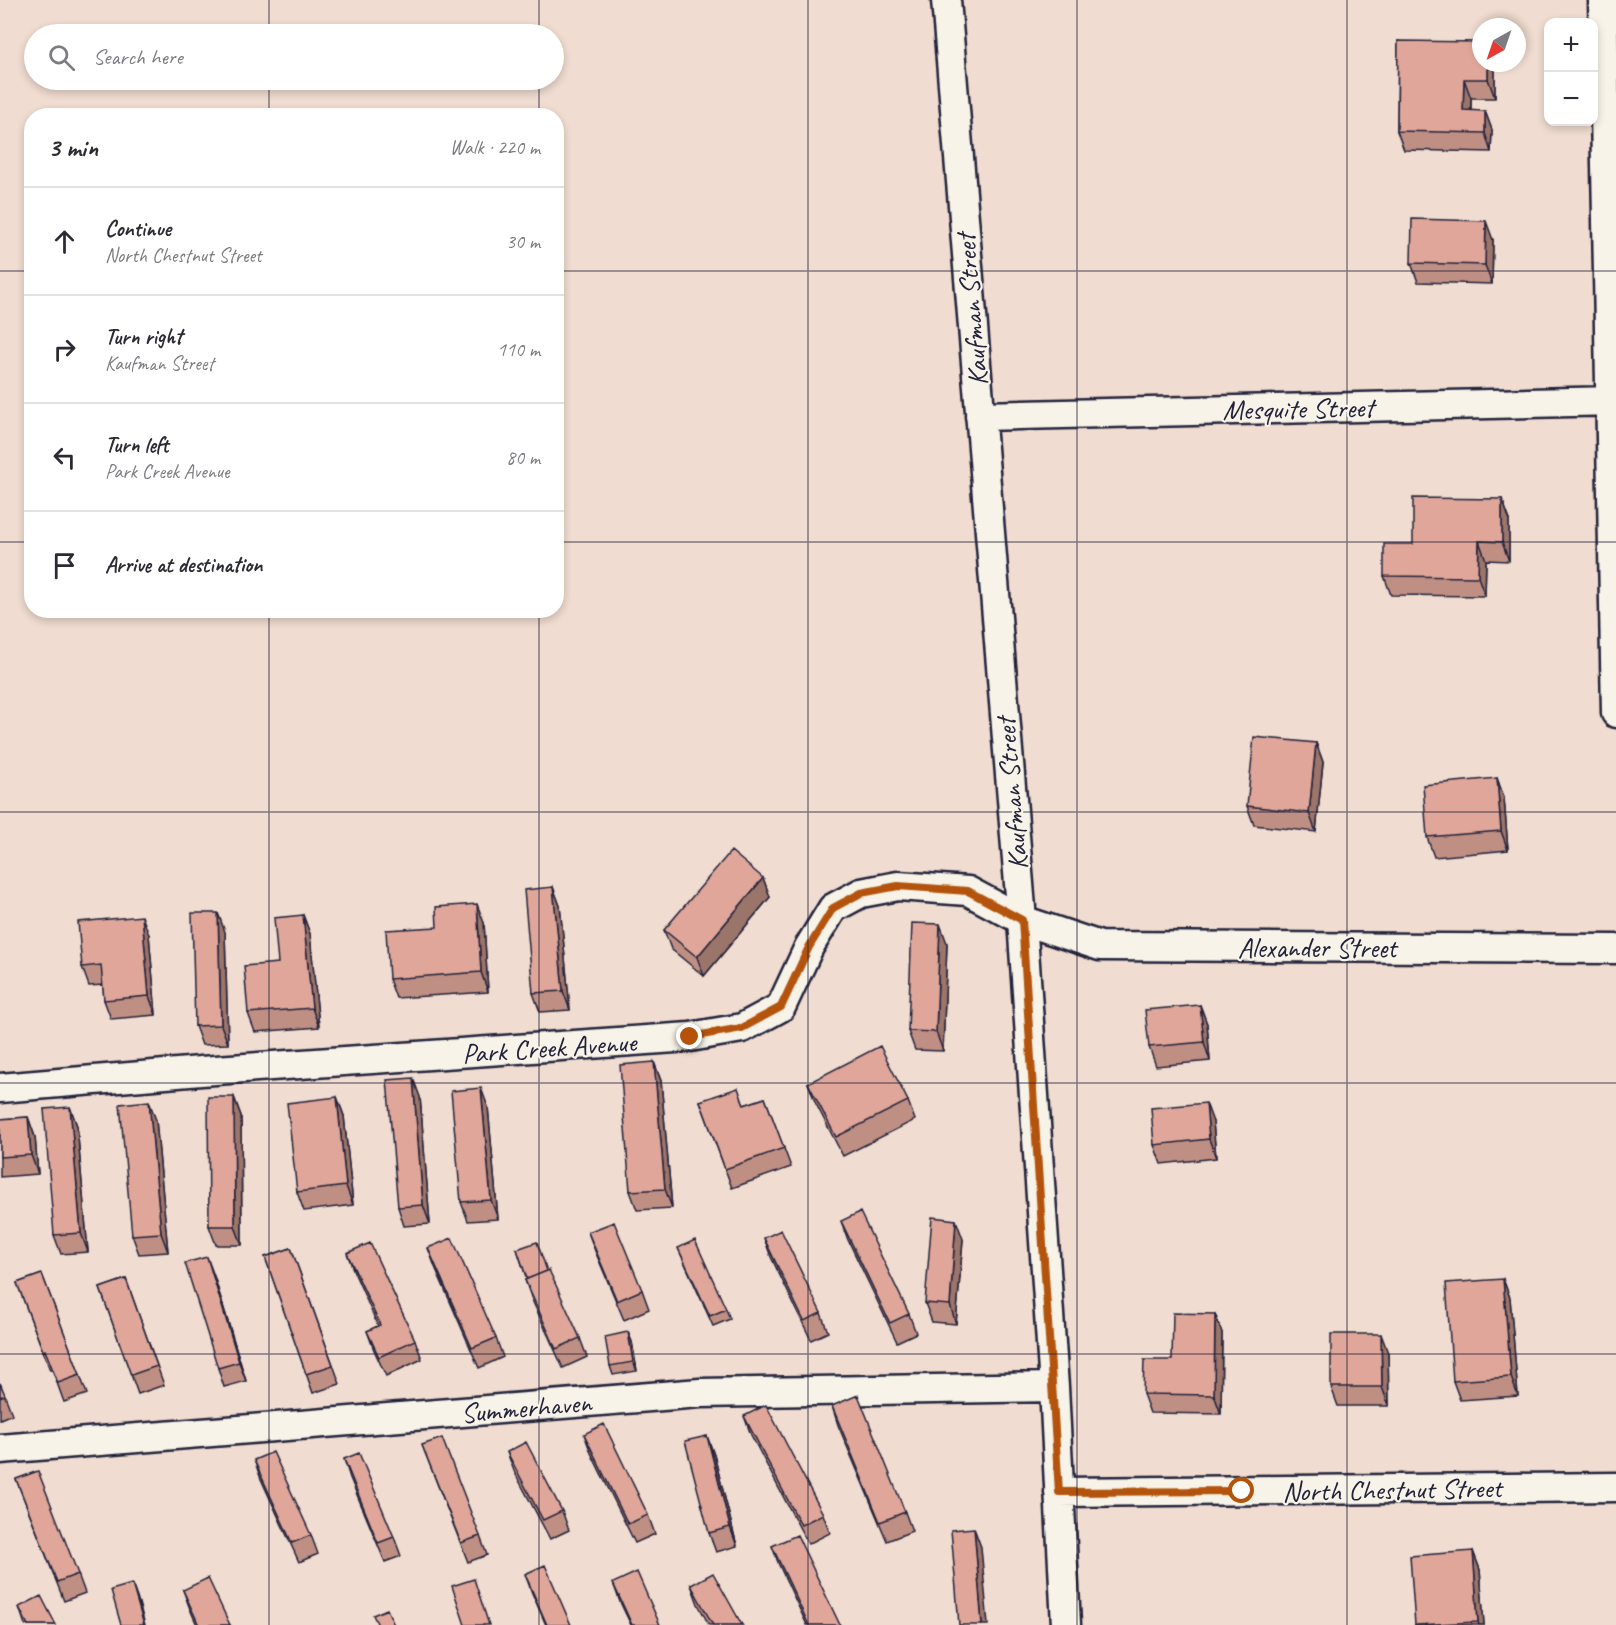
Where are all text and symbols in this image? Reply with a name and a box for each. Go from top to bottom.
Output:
north arrow [1472,18,1526,72]
map controls [1544,18,1598,126]
button: + [1544,18,1598,72]
search box [24,24,564,90]
icon: search [45,41,78,74]
text: Search here [93,43,183,71]
button: − [1544,72,1598,126]
text: 3 min [48,131,98,164]
text: Walk · 220 m [450,135,540,160]
text: Continue [105,215,171,243]
icon: ahead [48,225,81,258]
text: 30 m [506,229,540,254]
street label: Kaufman Street [947,229,996,387]
text: North Chestnut Street [105,243,262,268]
text: Turn right [105,323,182,351]
icon: right [48,333,81,366]
text: 110 m [497,337,540,362]
text: Kaufman Street [105,351,214,376]
street label: Mesquite Street [1222,390,1378,427]
text: Turn left [105,431,169,459]
icon: left [48,441,81,474]
text: 80 m [506,445,540,470]
text: Park Creek Avenue [105,459,230,484]
icon: arrive [48,549,81,582]
text: Arrive at destination [105,551,262,579]
street label: Kaufman Street [987,713,1036,871]
street label: Alexander Street [1238,930,1399,965]
route end [676,1023,702,1049]
street label: Park Creek Avenue [461,1024,639,1071]
street label: Summerhaven [459,1384,594,1431]
street label: North Chestnut Street [1282,1470,1505,1509]
route start [1228,1477,1254,1503]

